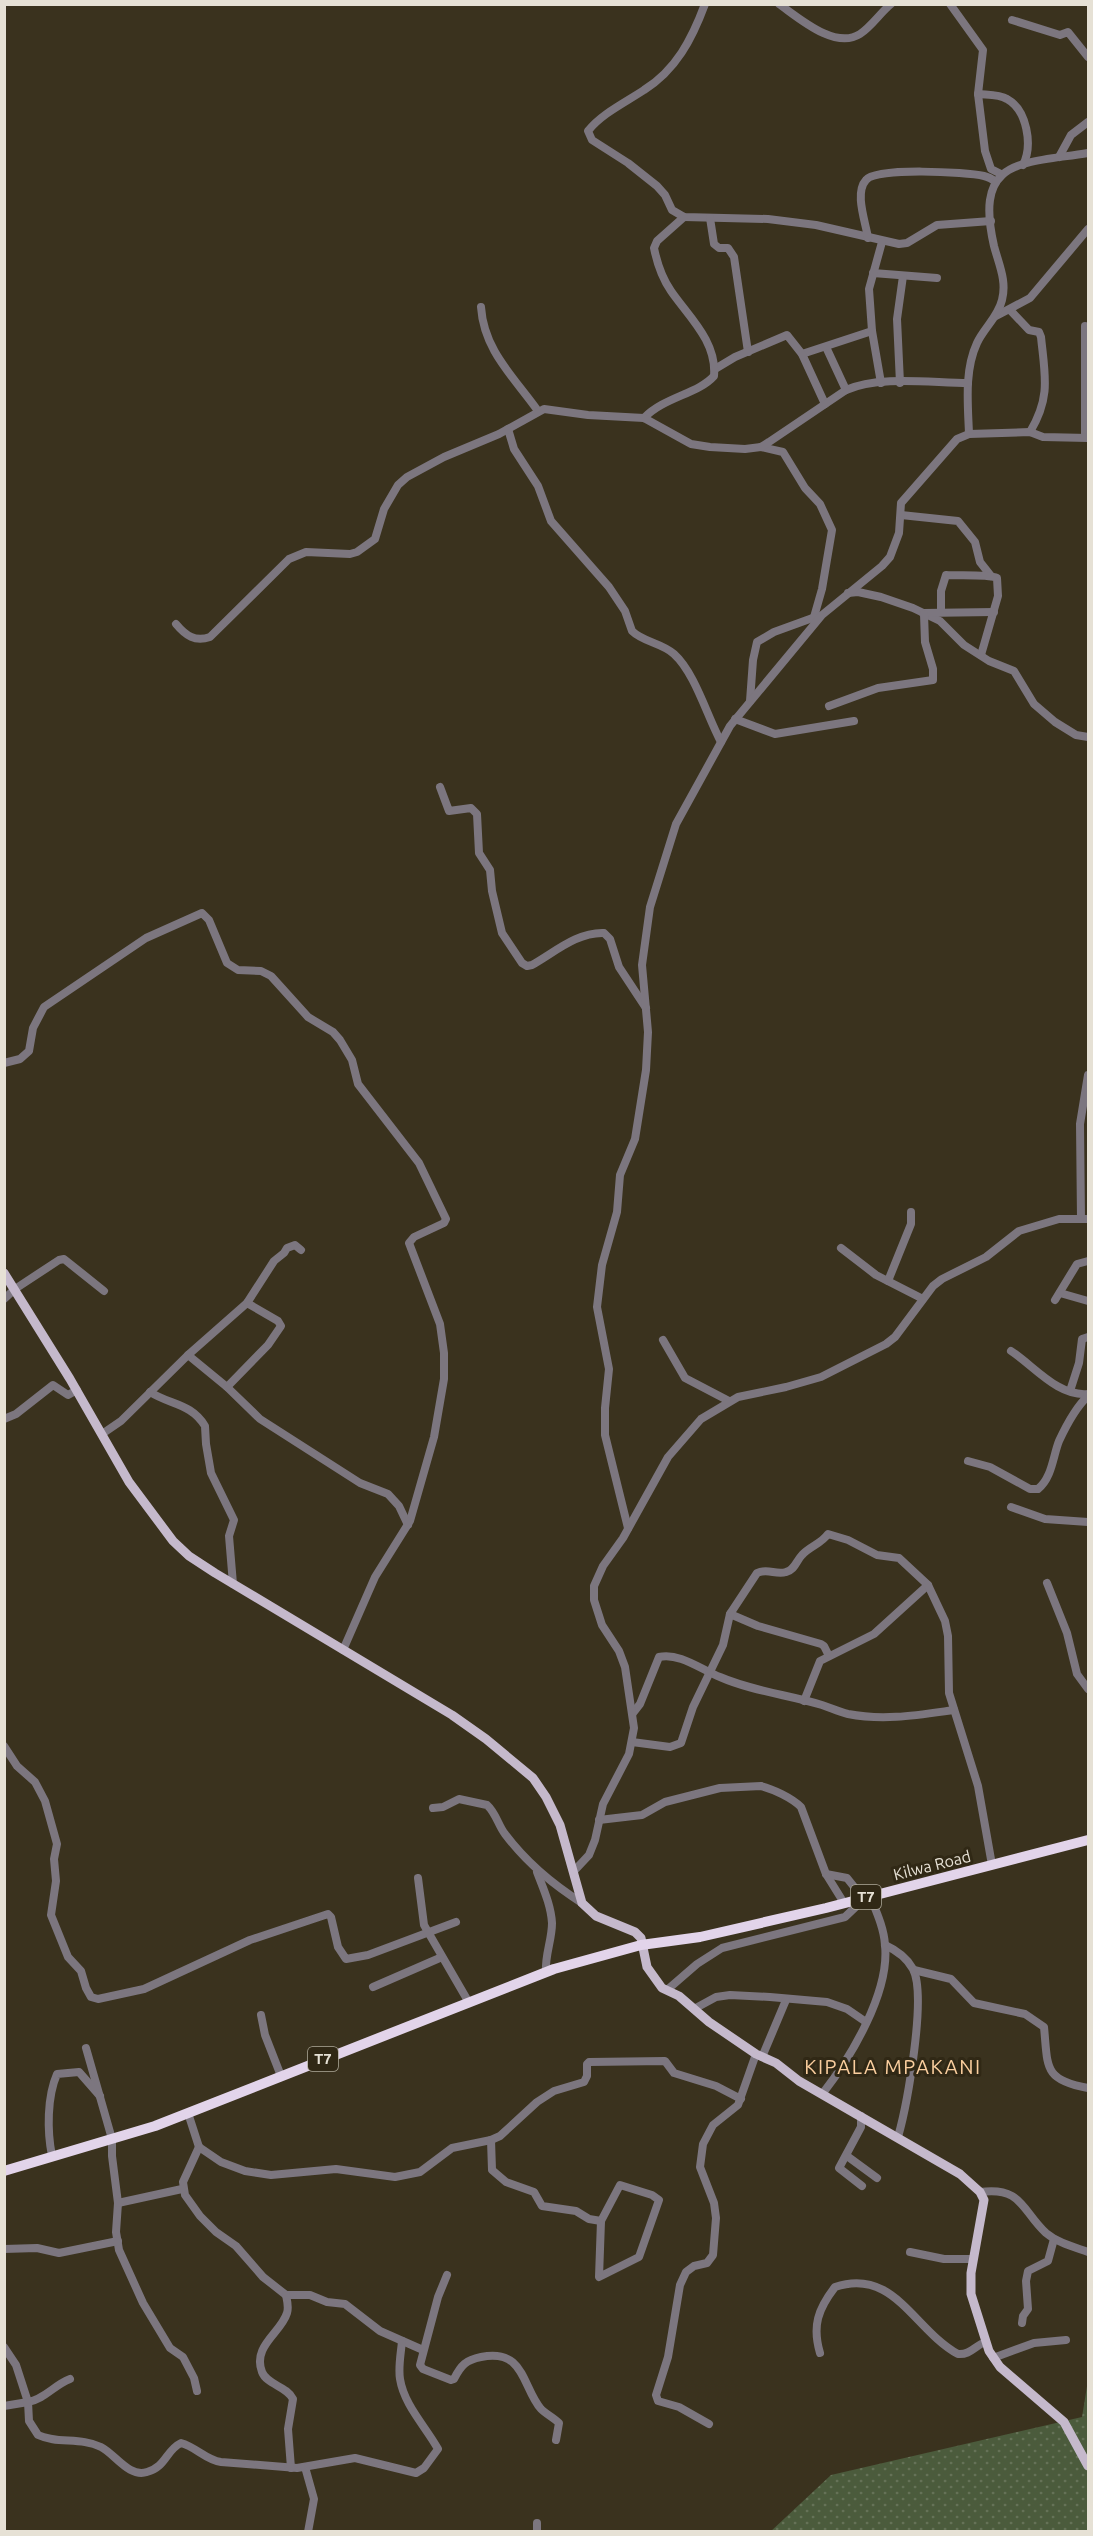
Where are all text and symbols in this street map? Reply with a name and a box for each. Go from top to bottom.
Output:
street label: Kilwa Road [891,1847,973,1883]
road number: T7 [851,1885,881,1909]
road number: T7 [308,2047,338,2071]
district label: KIPALA MPAKANI [804,2055,982,2078]

